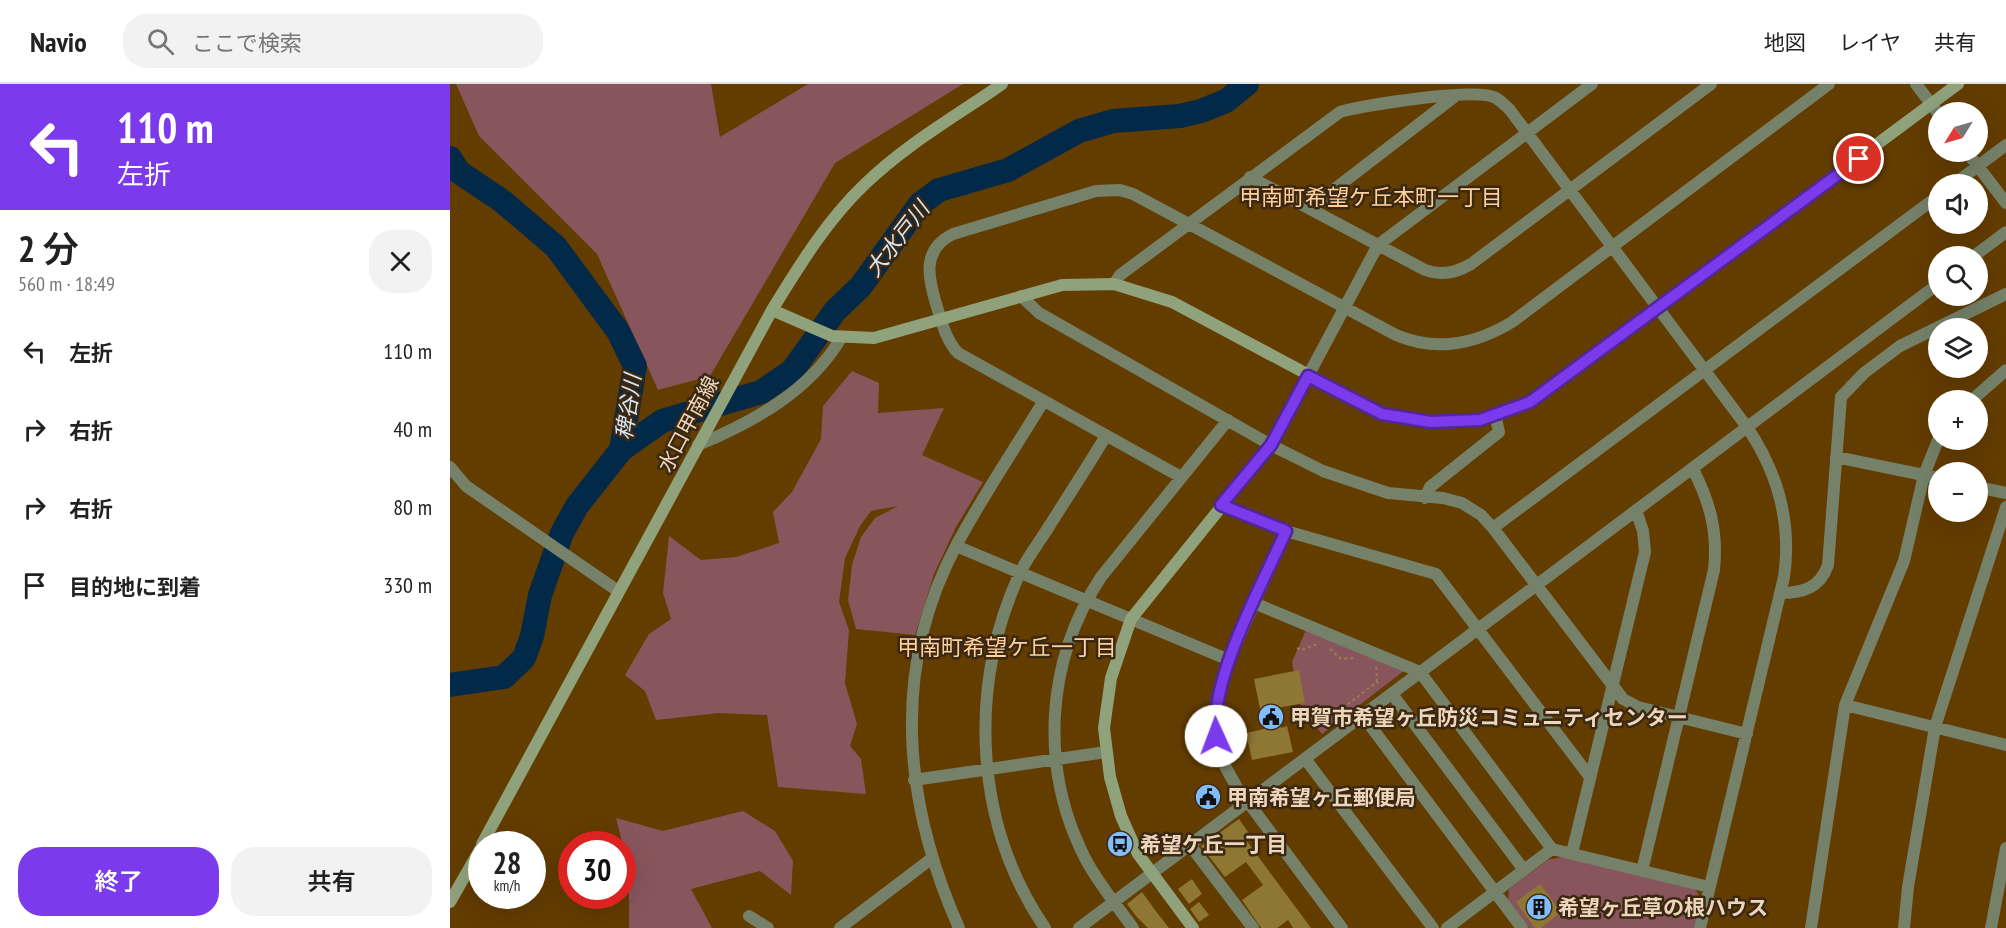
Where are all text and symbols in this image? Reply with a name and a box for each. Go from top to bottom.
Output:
search box [123,14,543,68]
text: Navio [30,23,87,60]
icon: search [144,25,177,58]
text: ここで検索 [192,29,302,57]
text: 地図 [1764,29,1806,56]
text: レイヤ [1839,29,1901,56]
text: 共有 [1934,29,1976,56]
text: 110 m [117,100,214,155]
north arrow [1928,102,1988,162]
map controls [1928,102,1988,522]
icon: left [18,108,96,186]
pin [1833,133,1884,184]
icon: arrive [1842,142,1875,175]
text: 左折 [117,157,171,191]
button: sound [1928,174,1988,234]
district label: 甲南町希望ケ丘本町一丁目 [1239,183,1503,211]
water label: 大水戸川 [859,194,936,282]
text: 2 分 [18,225,79,272]
button: close [369,230,432,293]
button: search [1928,246,1988,306]
text: 560 m · 18:49 [18,271,115,297]
button: layers [1928,318,1988,378]
icon: left [18,335,51,368]
text: 110 m [383,337,432,365]
text: 左折 [69,339,113,367]
water label: 稗谷川 [610,370,647,442]
street label: 水口甲南線 [651,371,725,477]
button: + [1928,390,1988,450]
icon: right [18,413,51,446]
text: 40 m [393,415,432,443]
text: 右折 [69,417,113,445]
button: − [1928,462,1988,522]
icon: right [18,491,51,524]
text: 80 m [393,493,432,521]
text: 右折 [69,495,113,523]
icon: arrive [18,569,51,602]
text: 330 m [383,571,432,599]
text: 目的地に到着 [69,573,201,601]
district label: 甲南町希望ケ丘一丁目 [897,633,1117,661]
public building icon: 甲賀市希望ヶ丘防災コミュニティセンター [1256,702,1286,732]
position arrow [1184,704,1248,768]
place label: 甲賀市希望ヶ丘防災コミュニティセンター [1290,704,1688,731]
public building icon: 甲南希望ヶ丘郵便局 [1193,782,1223,812]
place label: 甲南希望ヶ丘郵便局 [1227,784,1416,811]
bus stop icon: 希望ケ丘一丁目 [1105,829,1135,859]
speed limit sign: 30 [558,831,636,909]
place label: 希望ケ丘一丁目 [1140,831,1287,858]
text: 28 [493,843,521,882]
button: 終了 [18,847,219,916]
button: 共有 [231,847,432,916]
text: km/h [494,876,520,895]
building icon: 希望ヶ丘草の根ハウス [1524,892,1554,922]
place label: 希望ヶ丘草の根ハウス [1558,894,1768,921]

